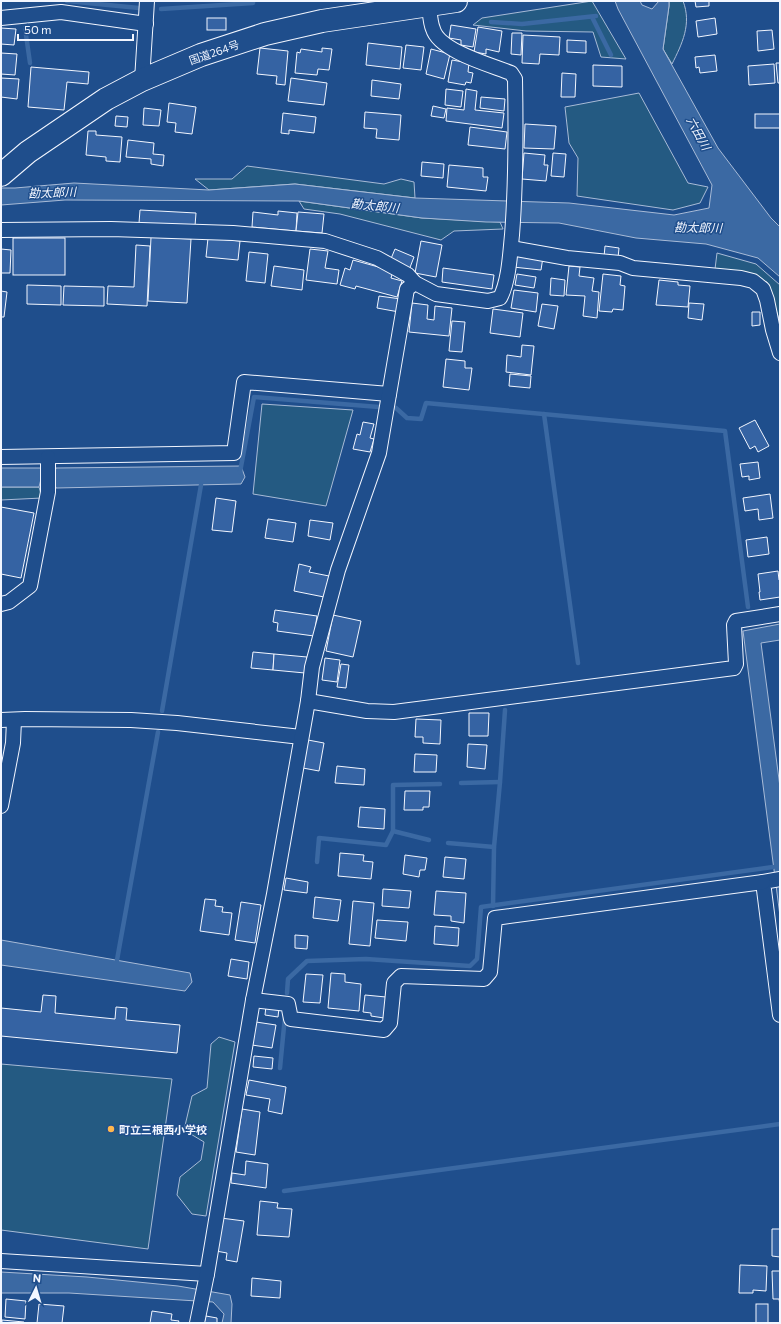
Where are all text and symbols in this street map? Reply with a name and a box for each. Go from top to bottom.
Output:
scale bar [18,16,133,42]
text: 50 m [24,22,52,36]
street label: 国道264号 [187,37,241,67]
water label: 六田川 [684,114,715,154]
water label: 勘太郎川 [28,184,78,200]
water label: 勘太郎川 [350,196,402,215]
water label: 勘太郎川 [674,220,724,234]
place label: 町立三根西小学校 [119,1123,207,1136]
marker: 町立三根西小学校 [106,1124,116,1134]
north arrow [16,1268,56,1308]
text: N [32,1271,42,1284]

